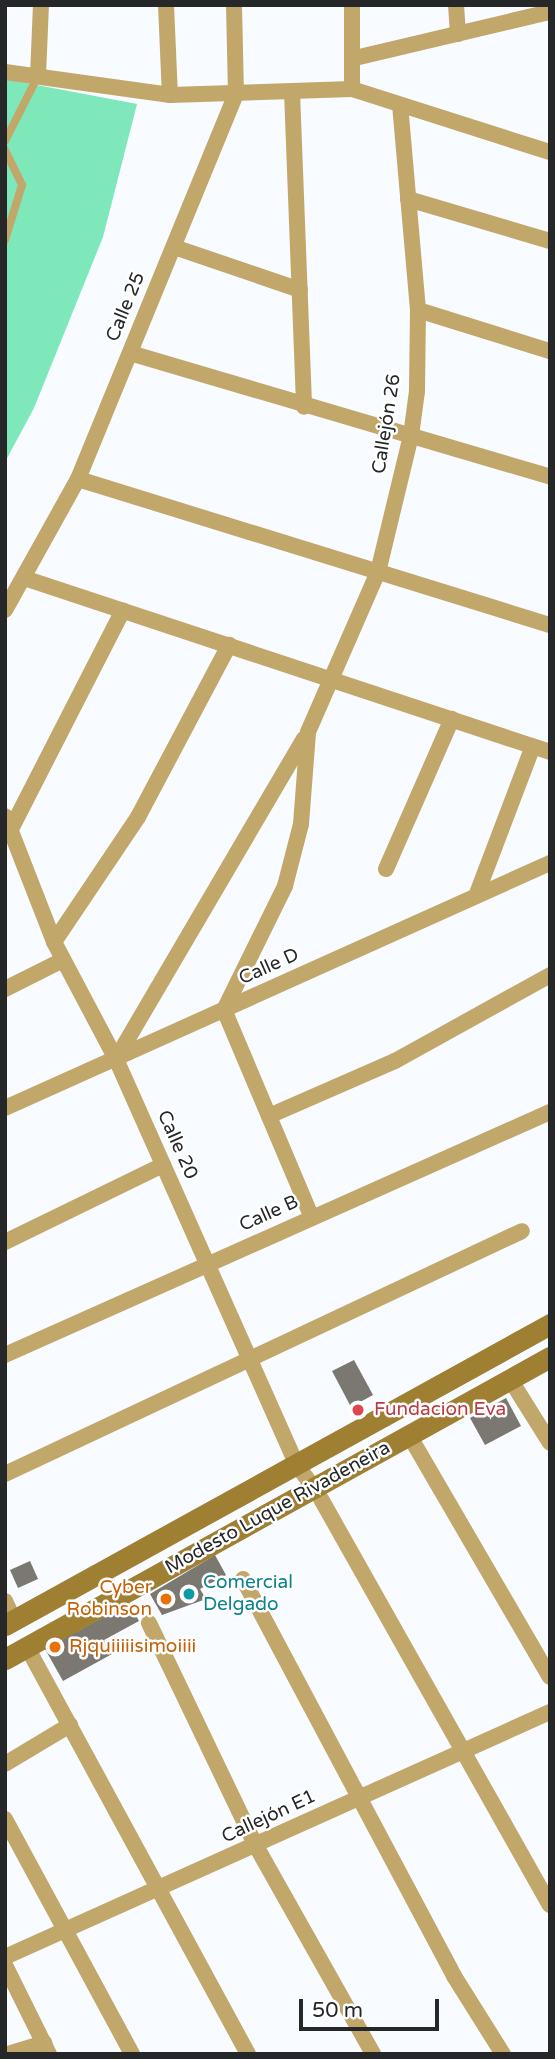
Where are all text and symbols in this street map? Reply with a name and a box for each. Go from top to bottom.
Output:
street label: Calle 25 [102,269,150,345]
street label: Callejón 26 [368,372,406,476]
street label: Calle D [235,944,303,990]
street label: Calle 20 [152,1107,202,1183]
street label: Calle B [236,1191,302,1237]
place label: Fundacion Eva [374,1399,506,1421]
marker: Fundacion Eva [348,1400,368,1420]
street label: Modesto Luque Rivadeneira [162,1437,394,1579]
place label: Comercial Delgado [203,1572,293,1616]
place label: Cyber Robinson [66,1577,152,1621]
marker: Comercial Delgado [181,1586,197,1602]
marker: Cyber Robinson [158,1591,174,1607]
place label: Rjquiiiiisimoiiii [69,1636,196,1658]
marker: Rjquiiiiisimoiiii [47,1639,63,1655]
street label: Callejón E1 [218,1785,320,1849]
scale bar [303,1986,443,2030]
text: 50 m [312,1998,363,2023]

